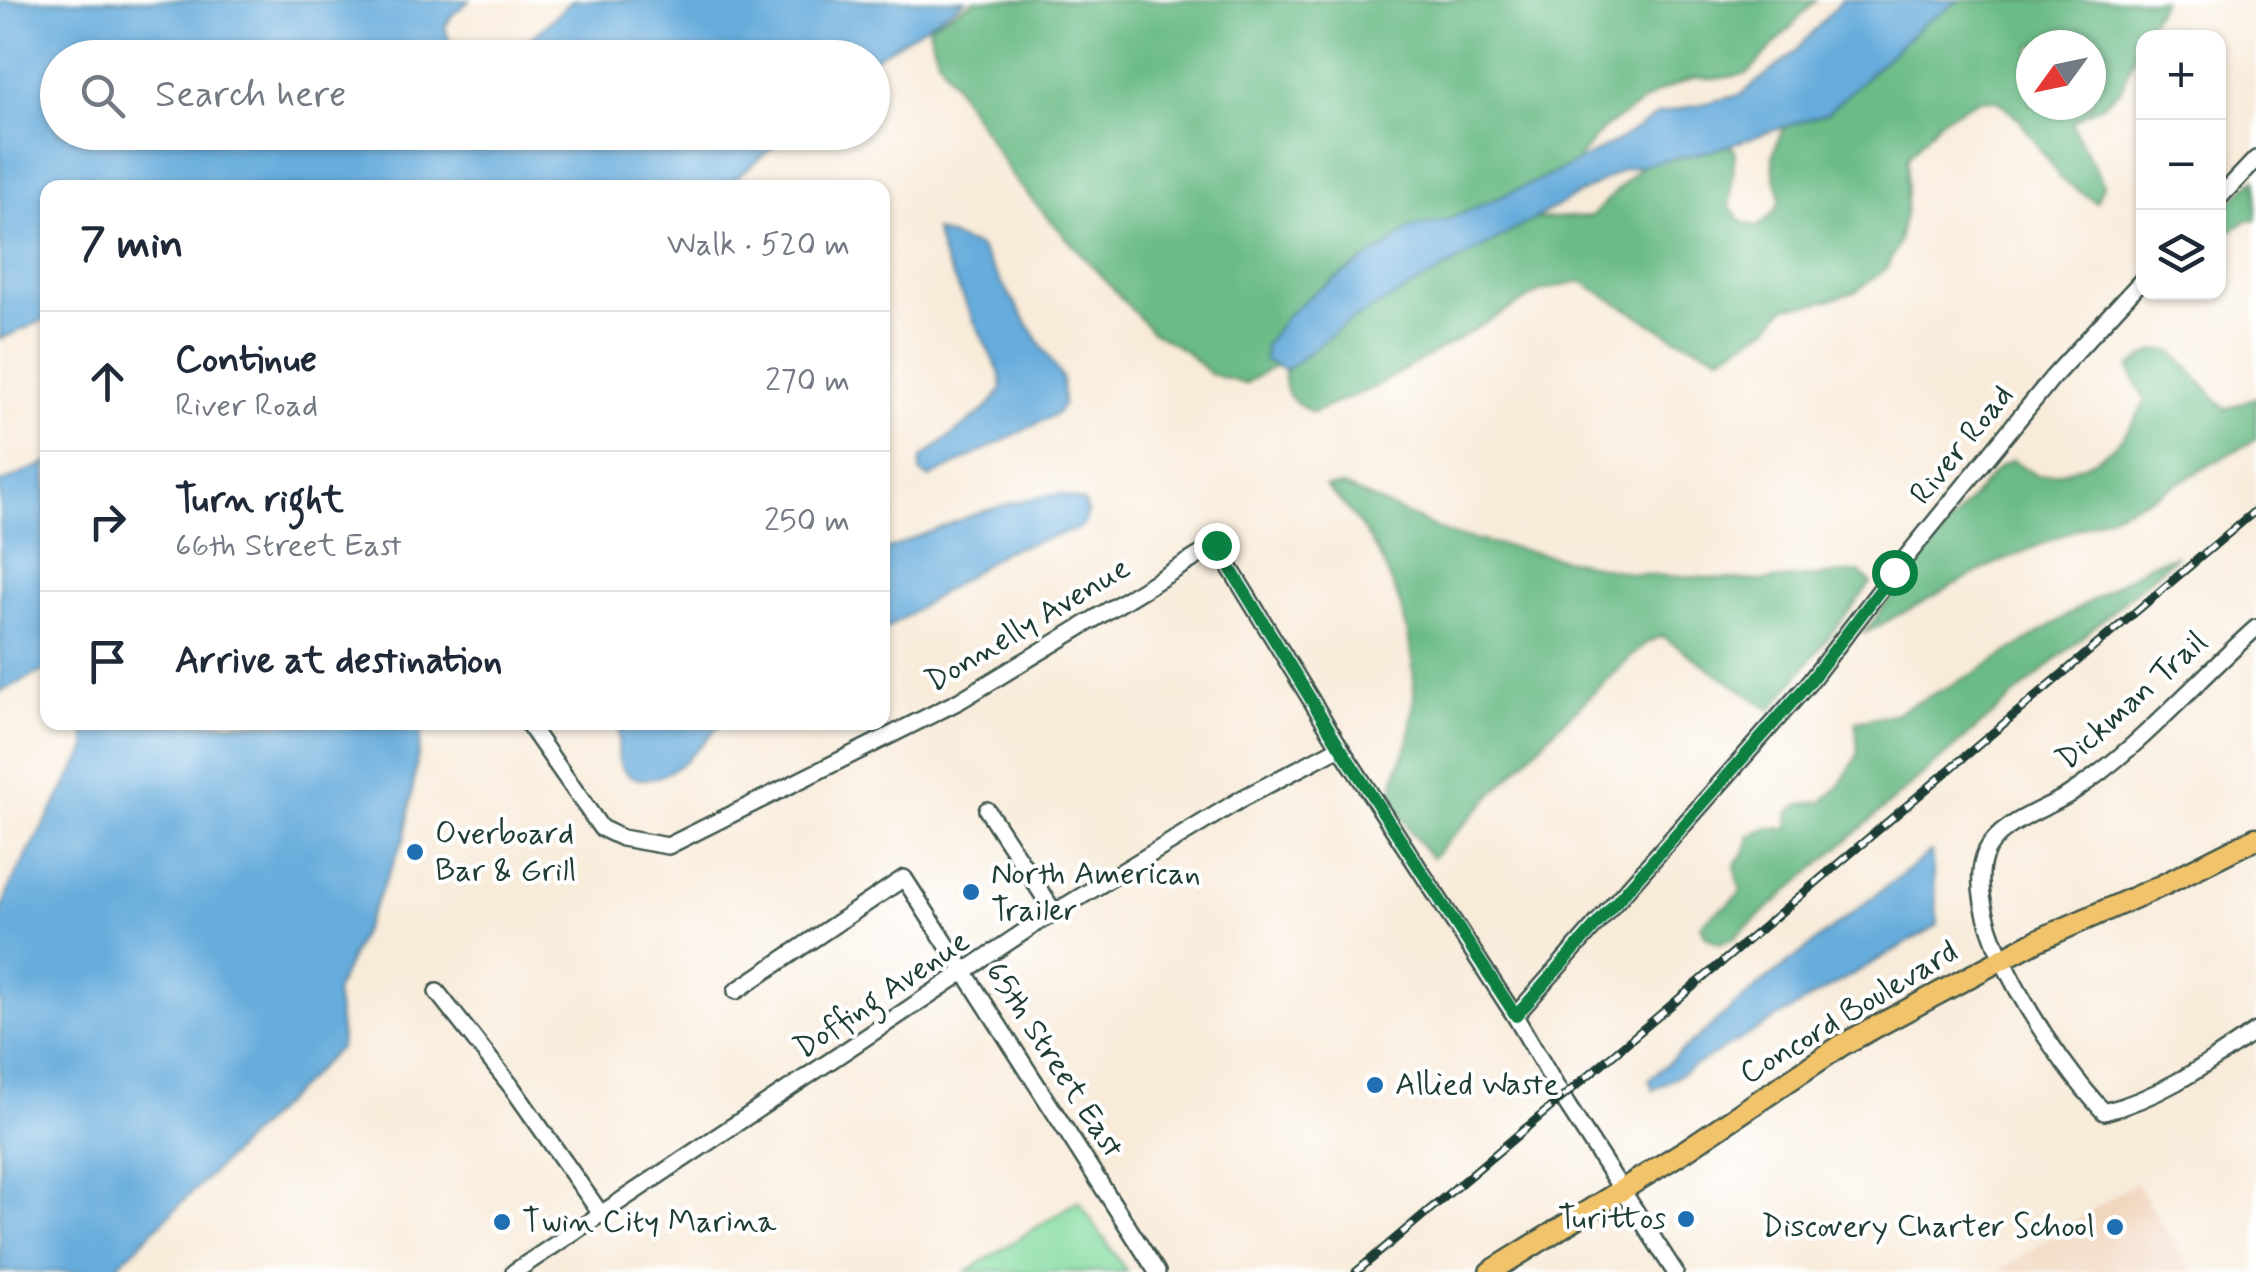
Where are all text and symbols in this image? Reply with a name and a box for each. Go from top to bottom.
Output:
north arrow [2016,30,2106,120]
map controls [2136,30,2226,300]
button: + [2136,30,2226,120]
search box [40,40,890,150]
icon: search [75,68,130,123]
text: Search here [155,71,346,120]
button: − [2136,120,2226,210]
button: layers [2136,210,2226,300]
text: 7 min [80,218,183,273]
text: Walk · 520 m [667,224,850,266]
text: Continue [175,336,317,385]
icon: ahead [80,354,135,409]
text: 270 m [765,360,850,402]
street label: River Road [1901,376,2023,514]
text: River Road [175,385,318,427]
text: Turn right [175,476,344,525]
icon: right [80,494,135,549]
text: 250 m [764,500,850,542]
route end [1194,523,1240,569]
text: 66th Street East [175,525,402,567]
street label: Donnelly Avenue [918,547,1138,703]
route start [1872,550,1918,596]
street label: Dickman Trail [2047,622,2217,780]
icon: arrive [80,634,135,689]
text: Arrive at destination [175,637,502,686]
place label: Overboard Bar & Grill [435,813,577,892]
marker: Overboard Bar & Grill [404,841,426,863]
place label: North American Trailer [991,853,1201,932]
marker: North American Trailer [960,881,982,903]
street label: Doffing Avenue [786,921,980,1072]
street label: Concord Boulevard [1732,931,1966,1095]
street label: 65th Street East [975,954,1133,1166]
place label: Allied Waste [1395,1064,1559,1106]
marker: Allied Waste [1364,1074,1386,1096]
place label: Turittos [1558,1198,1666,1240]
place label: Twin City Marina [522,1201,777,1243]
place label: Discovery Charter School [1761,1206,2095,1248]
marker: Turittos [1675,1208,1697,1230]
marker: Twin City Marina [491,1211,513,1233]
marker: Discovery Charter School [2104,1216,2126,1238]

